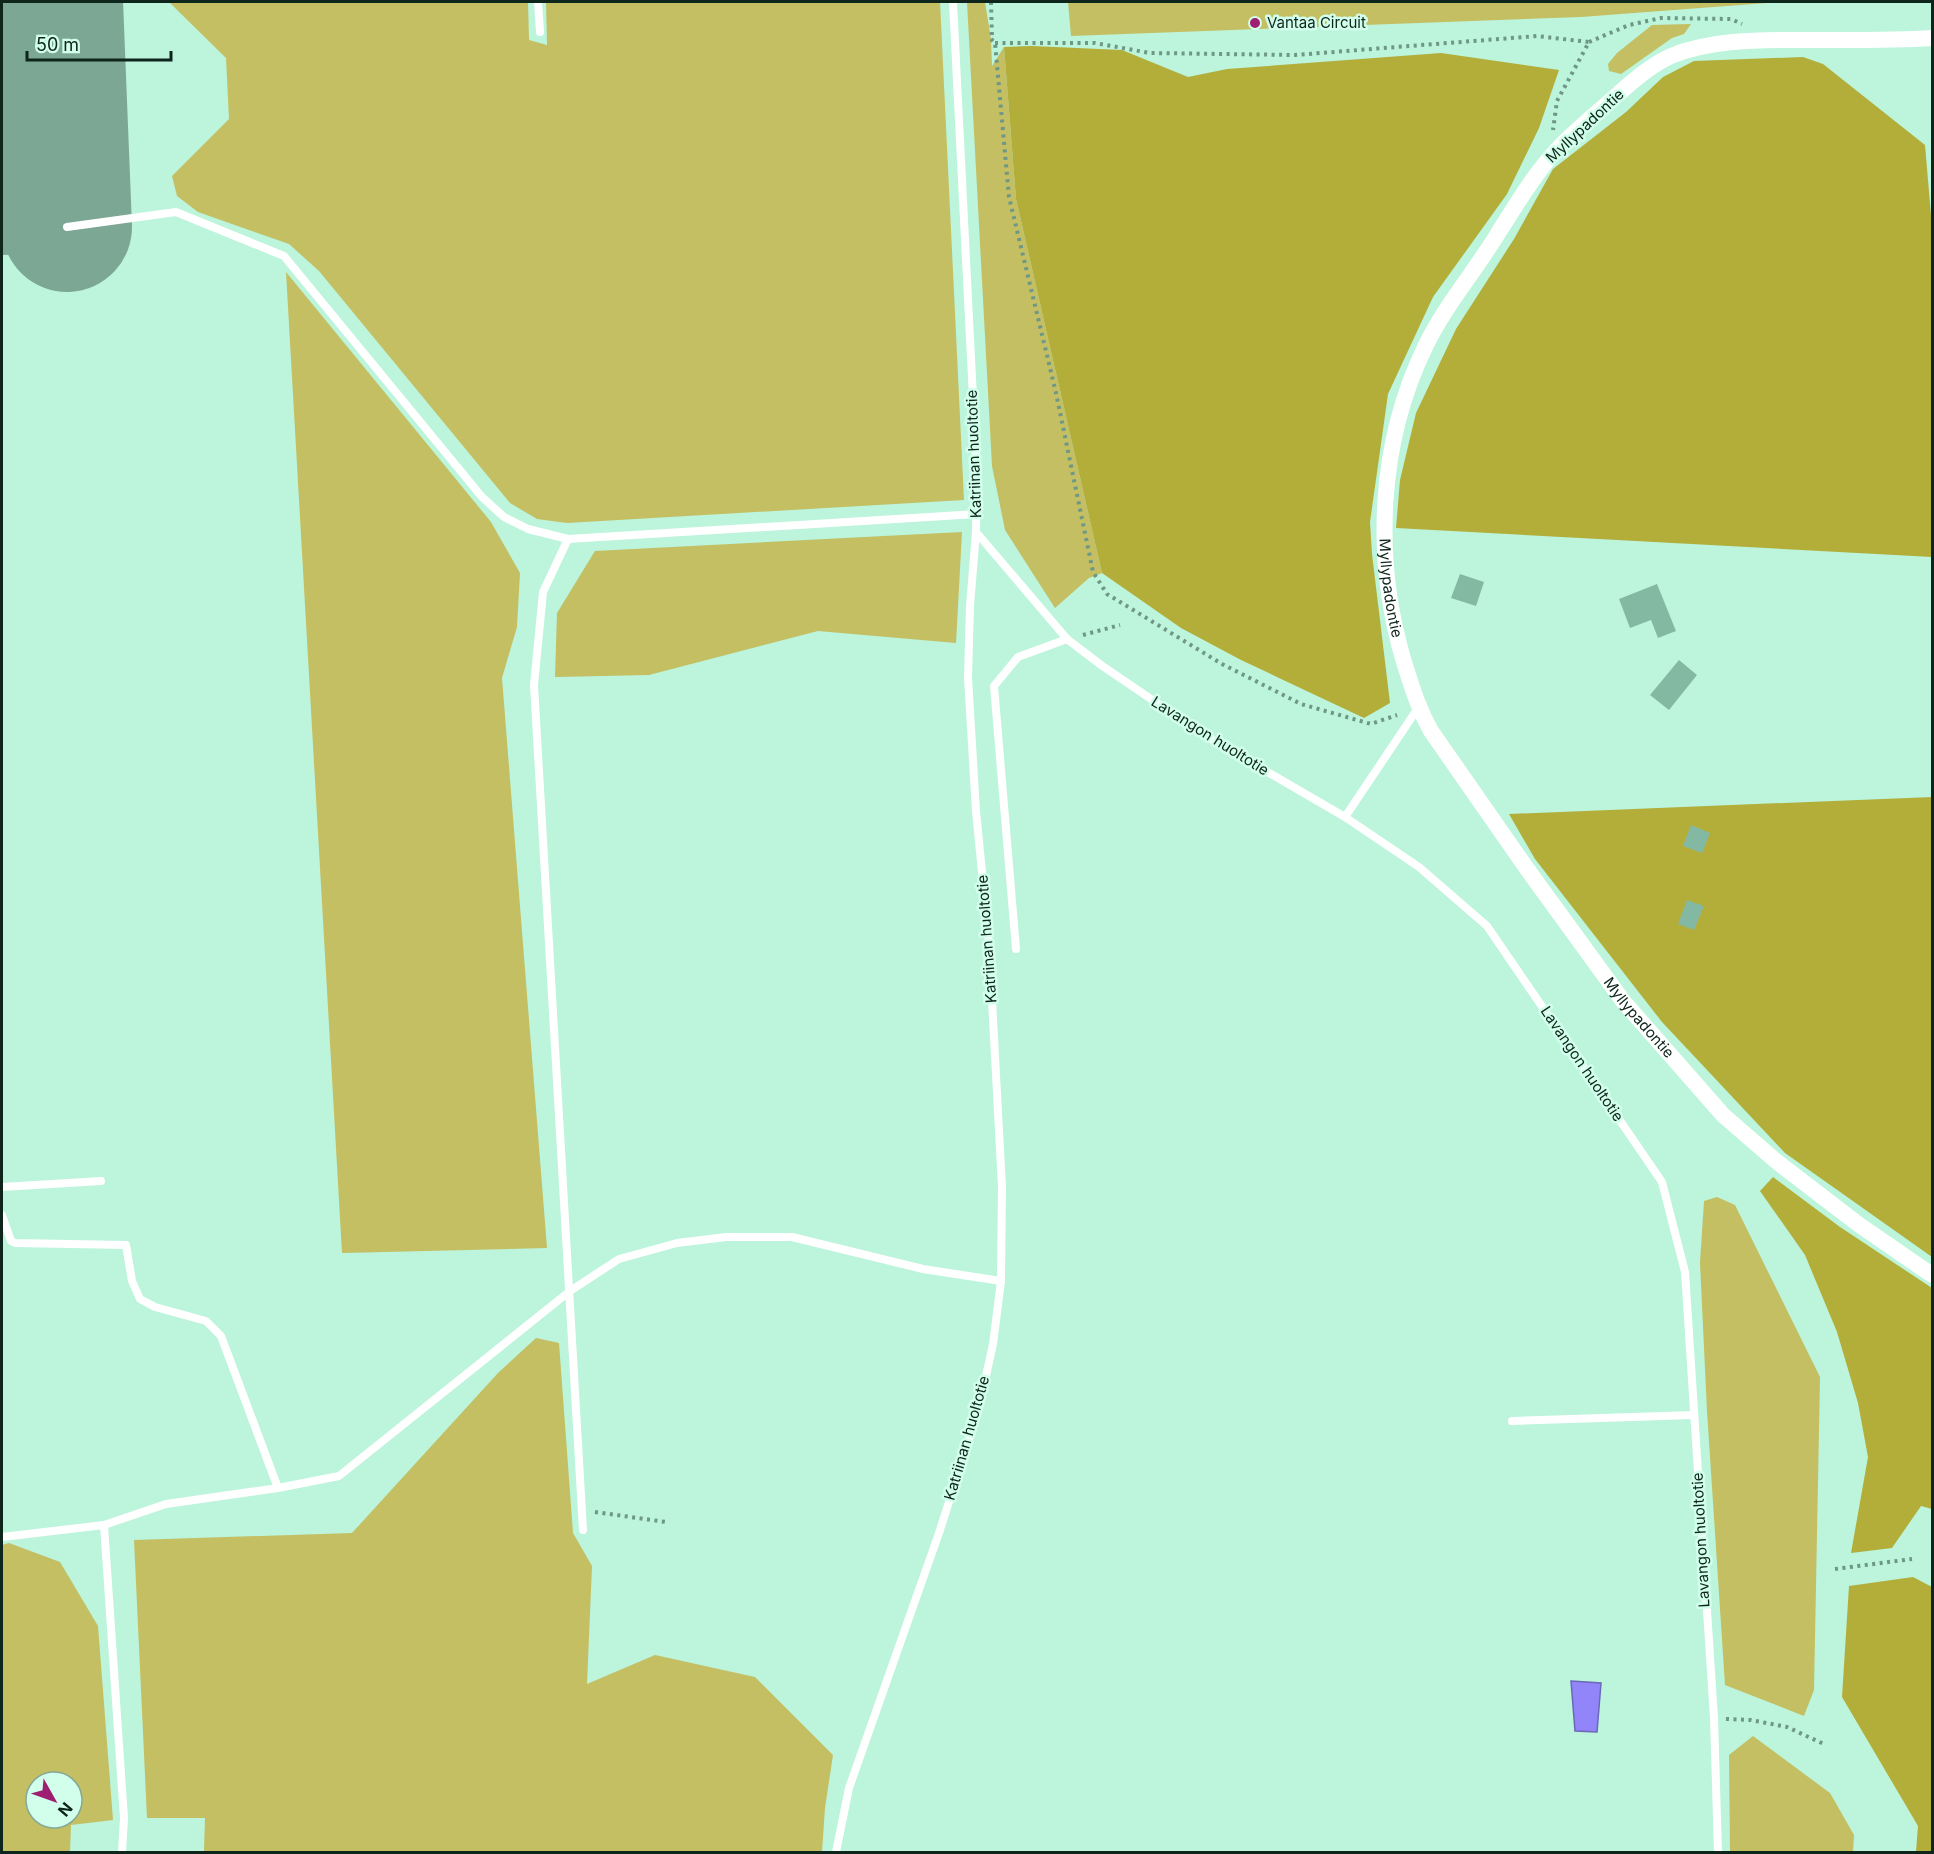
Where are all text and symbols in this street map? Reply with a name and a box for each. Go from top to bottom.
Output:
place label: Vantaa Circuit [1267,13,1366,32]
marker: Vantaa Circuit [1248,16,1262,30]
scale bar [27,24,171,62]
text: 50 m [36,34,79,55]
street label: Myllypadontie [1542,85,1628,167]
street label: Katriinan huoltotie [962,389,985,519]
street label: Myllypadontie [1376,538,1407,639]
street label: Lavangon huoltotie [1148,692,1273,779]
street label: Katriinan huoltotie [973,874,1000,1004]
street label: Myllypadontie [1600,973,1679,1062]
street label: Lavangon huoltotie [1537,1002,1628,1125]
street label: Katriinan huoltotie [940,1373,993,1502]
street label: Lavangon huoltotie [1687,1472,1714,1608]
north arrow [24,1770,84,1830]
text: N [54,1799,77,1821]

